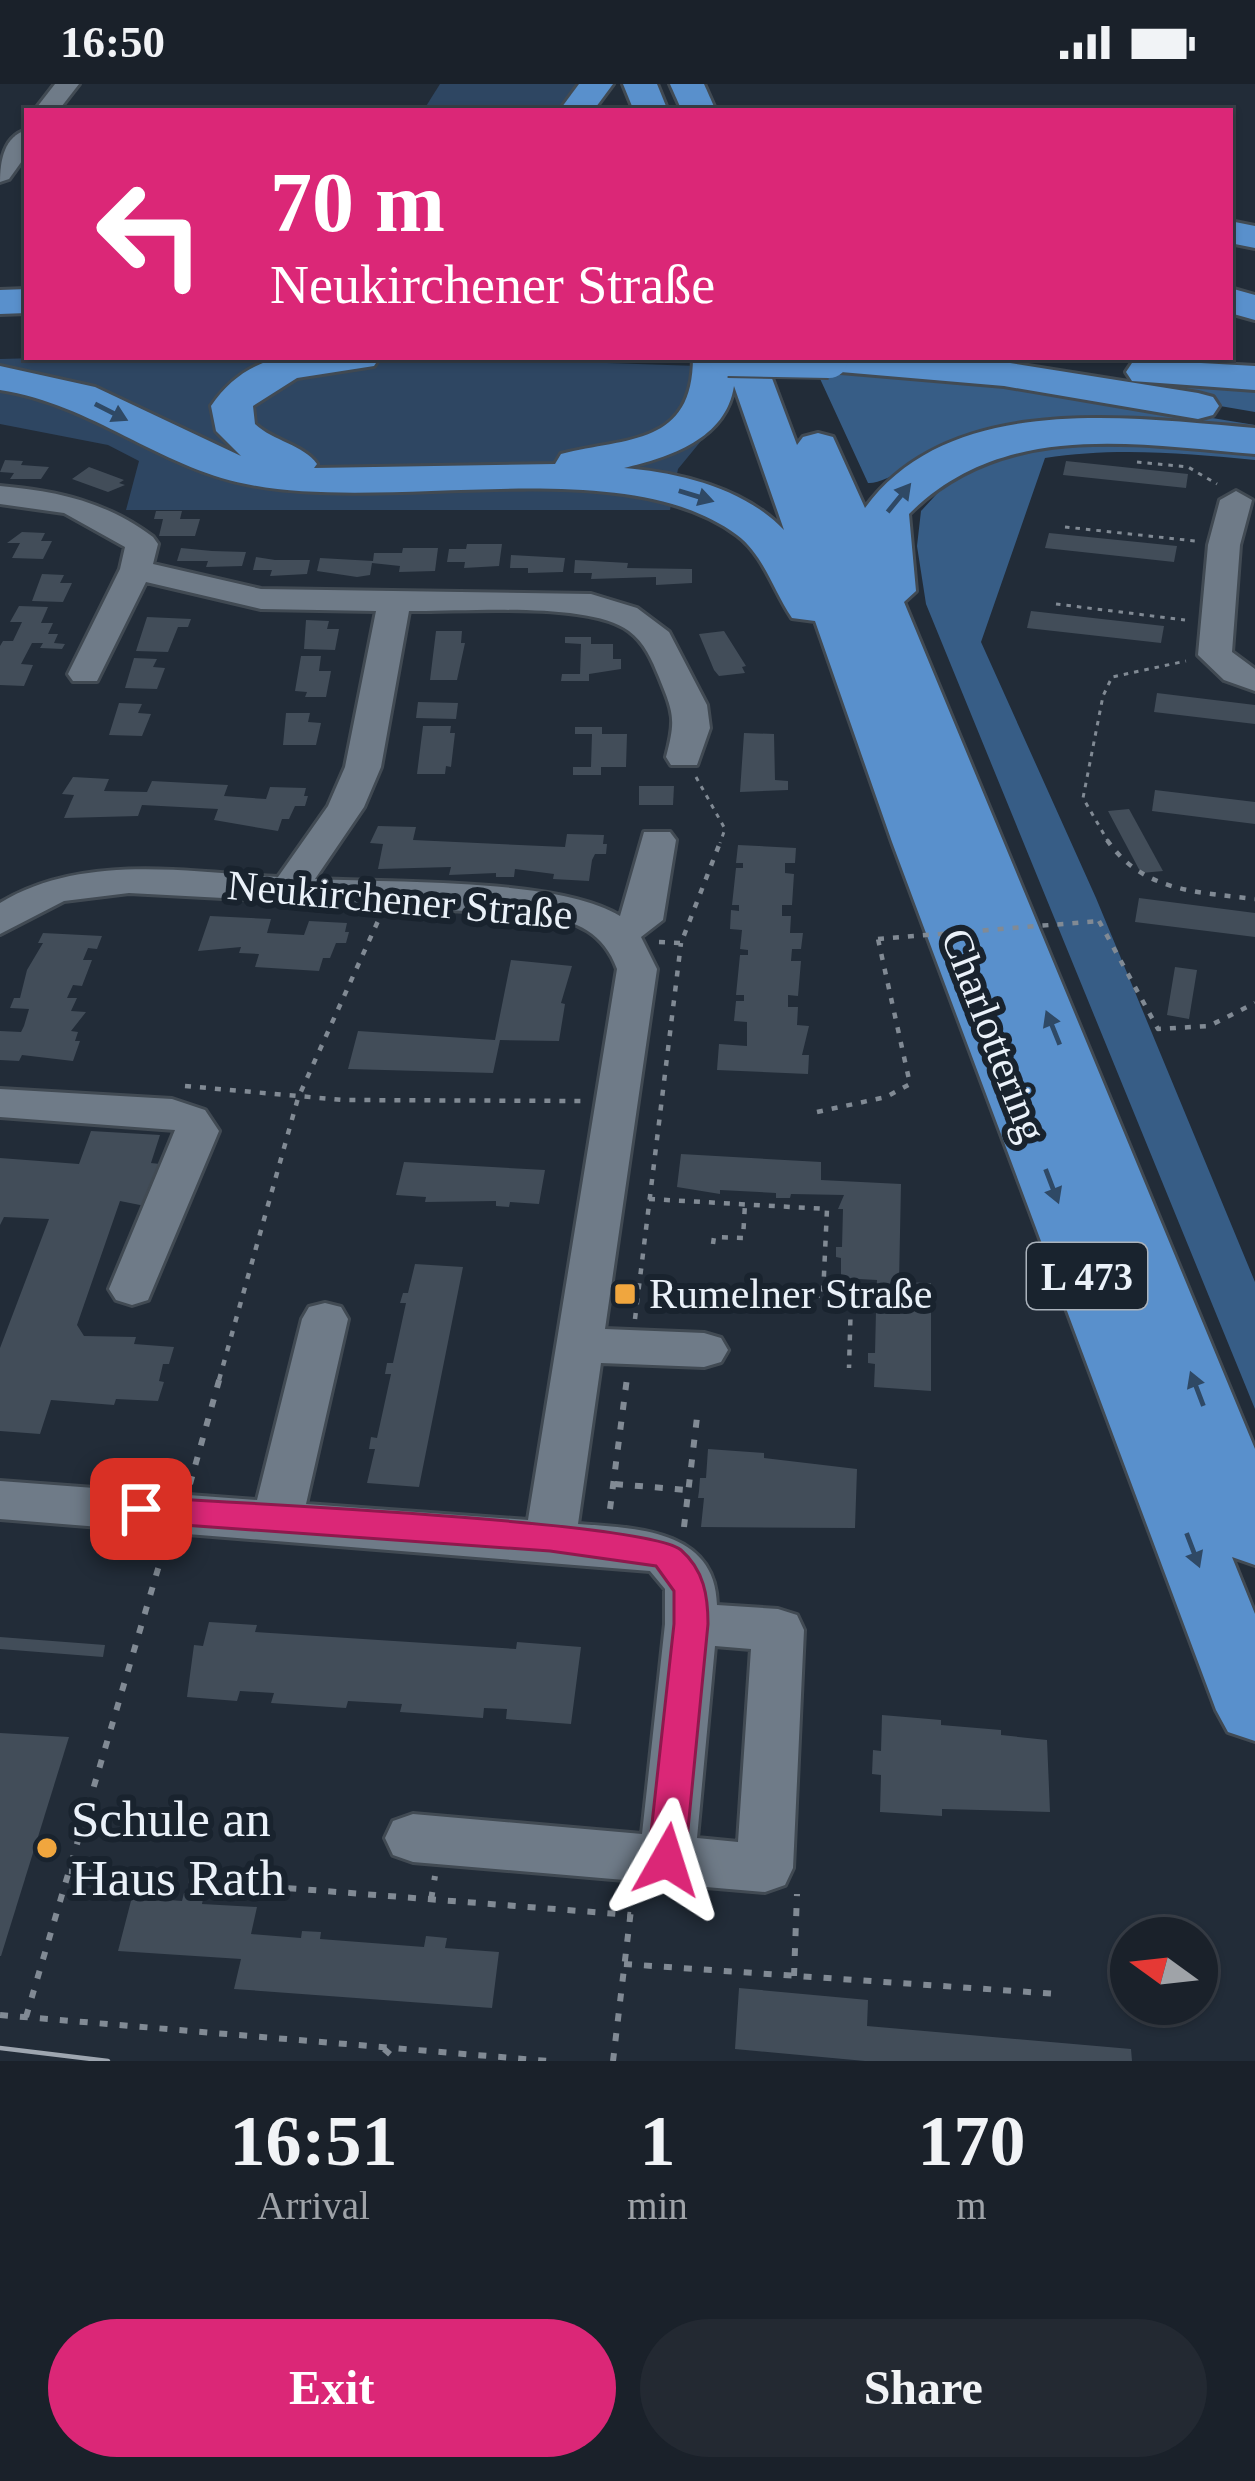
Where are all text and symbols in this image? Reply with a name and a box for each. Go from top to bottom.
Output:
text: 16:50 [60,17,165,67]
icon: left [72,156,228,312]
text: 70 m [270,156,445,249]
text: Neukirchener Straße [270,255,715,315]
one-way arrow [94,401,128,421]
one-way arrow [886,482,911,513]
one-way arrow [678,488,714,506]
street label: Neukirchener Straße [225,862,575,938]
street label: Charlottering [932,922,1056,1148]
one-way arrow [1043,1010,1062,1046]
one-way arrow [1044,1168,1063,1204]
road number: L 473 [1027,1243,1147,1309]
place label: Rumelner Straße [649,1271,932,1317]
marker: Rumelner Straße [612,1281,638,1307]
one-way arrow [1186,1371,1205,1407]
pin [90,1458,192,1560]
icon: arrive [108,1476,174,1542]
one-way arrow [1185,1532,1204,1568]
place label: Schule an Haus Rath [71,1791,285,1906]
position arrow [604,1797,730,1923]
marker: Schule an Haus Rath [34,1835,60,1861]
north arrow [1110,1917,1218,2025]
map controls [1110,1917,1218,2025]
text: 16:51 [230,2101,398,2181]
text: 1 [639,2101,675,2181]
text: 170 [917,2101,1025,2181]
text: Arrival [257,2184,370,2227]
text: min [627,2184,688,2227]
text: m [956,2184,987,2227]
button: Exit [48,2319,616,2457]
button: Share [640,2319,1207,2457]

